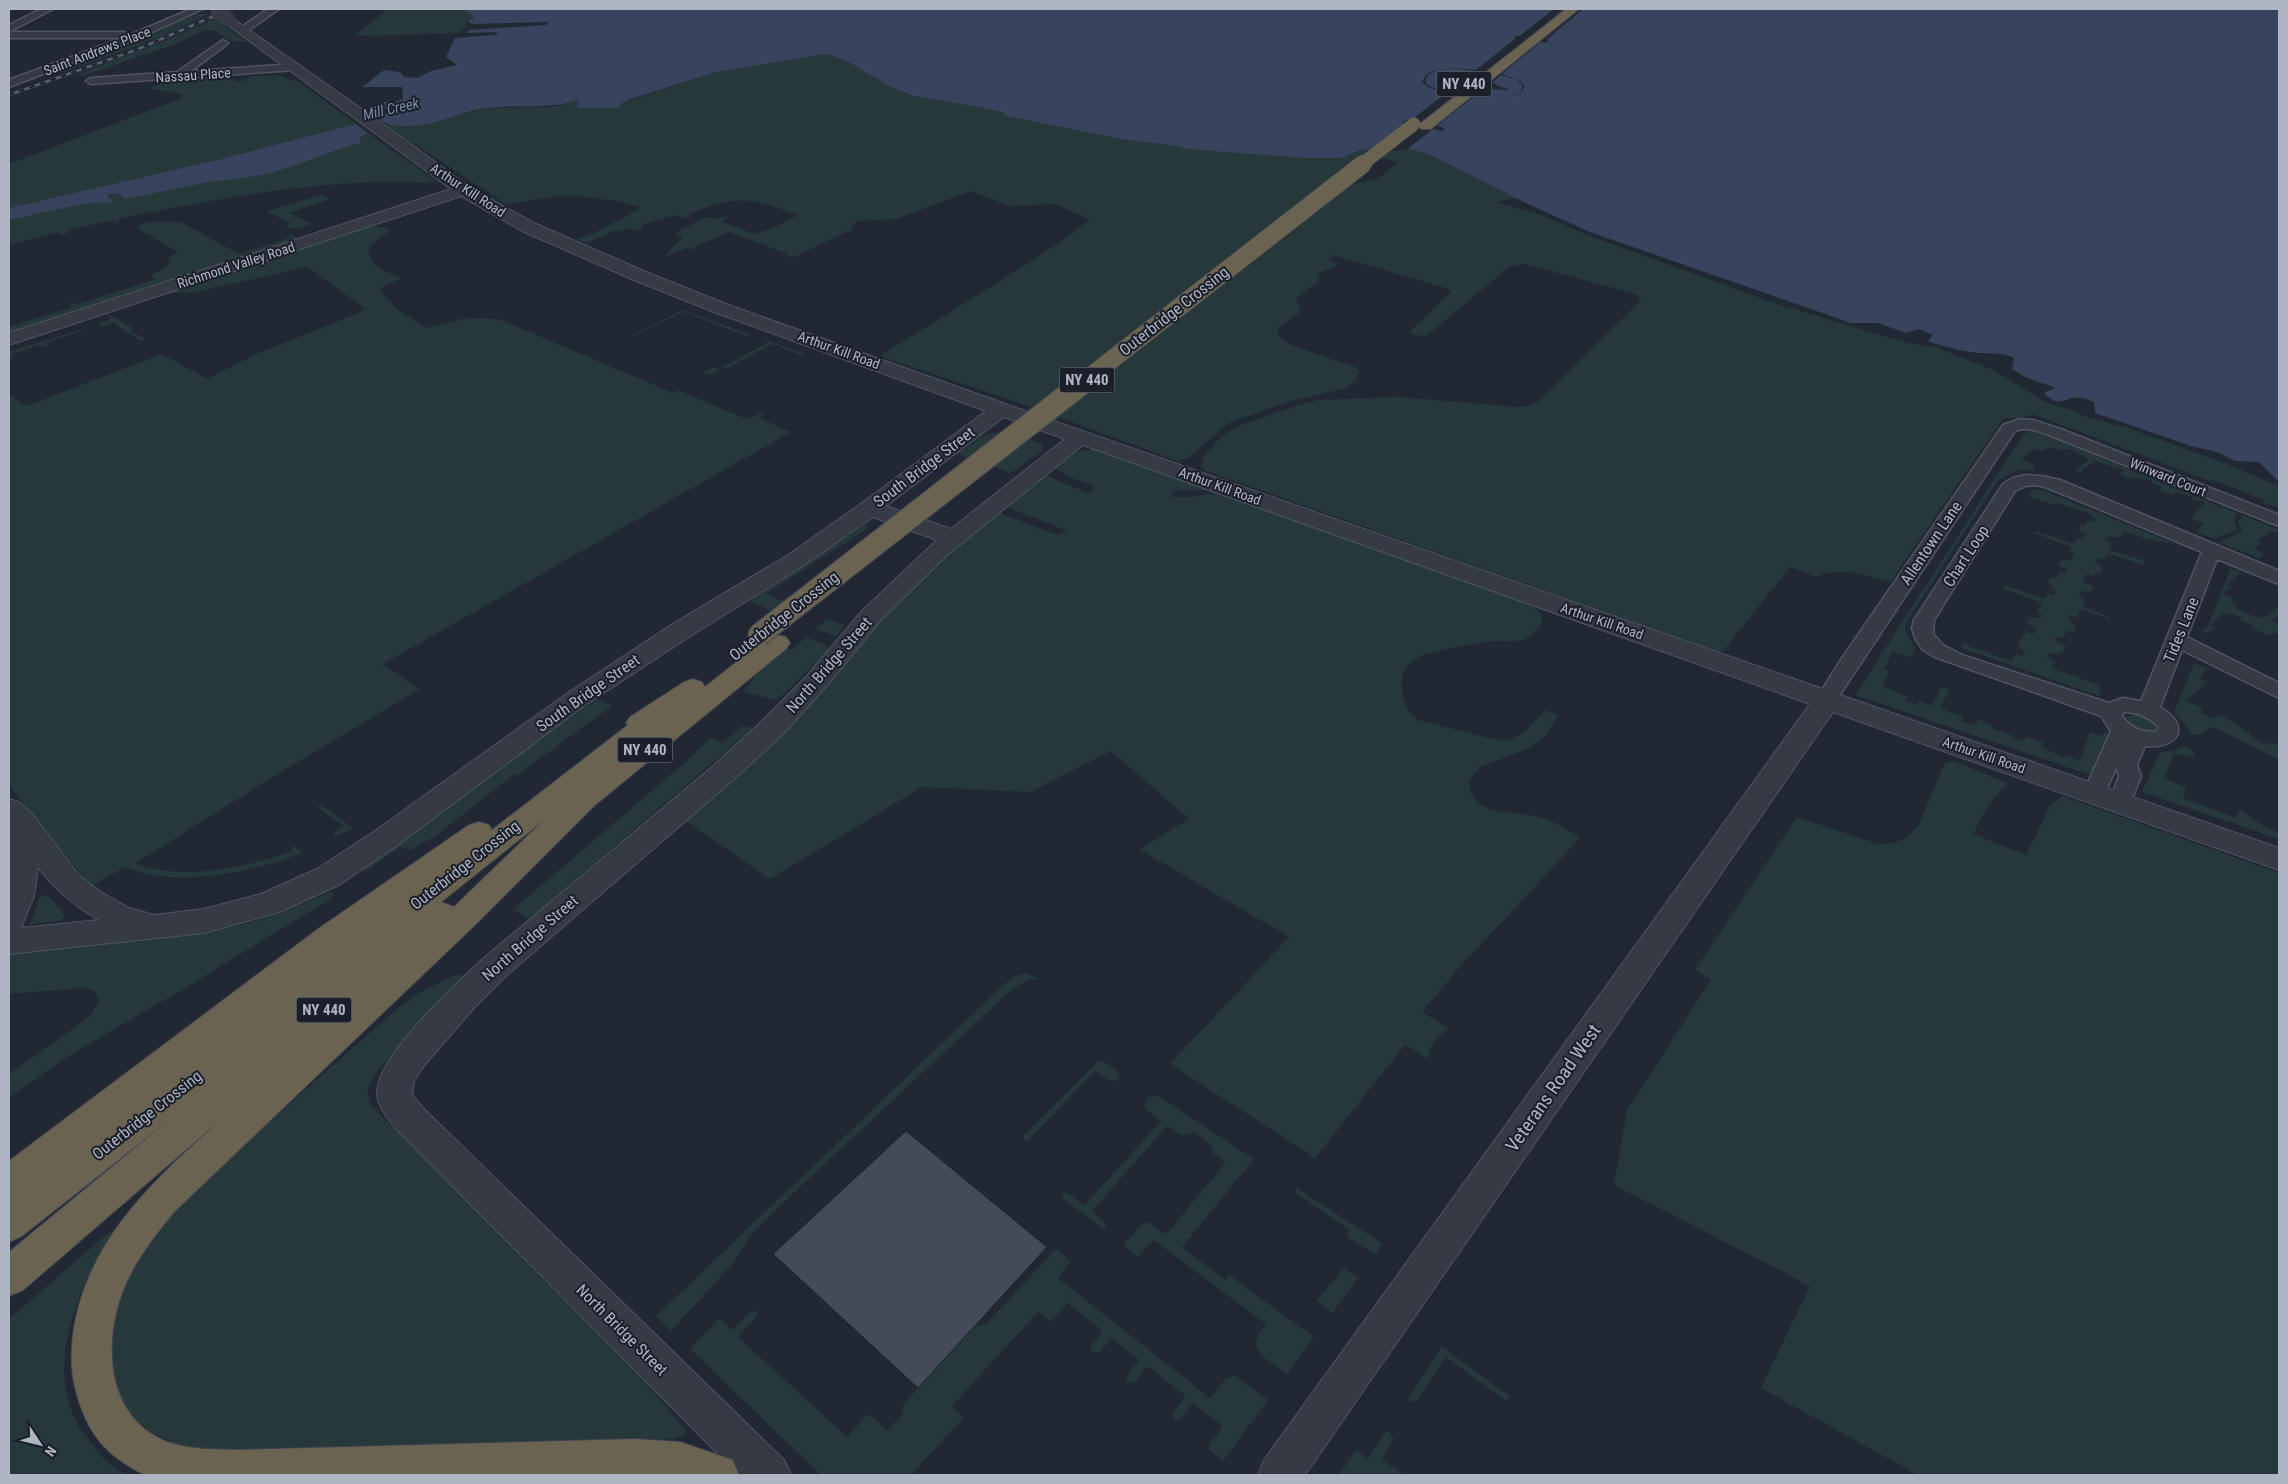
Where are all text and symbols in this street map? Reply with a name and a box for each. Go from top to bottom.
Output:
street label: Saint Andrews Place [41,23,153,79]
street label: Nassau Place [155,64,232,86]
road number: NY 440 [1436,72,1492,96]
water label: Mill Creek [361,94,421,124]
street label: Arthur Kill Road [427,160,509,220]
street label: Richmond Valley Road [175,238,297,292]
street label: Outerbridge Crossing [1116,262,1232,360]
street label: Arthur Kill Road [796,328,882,372]
road number: NY 440 [1060,368,1114,392]
street label: South Bridge Street [870,423,979,511]
street label: Winward Court [2127,454,2209,500]
street label: Arthur Kill Road [1177,464,1263,508]
street label: Allentown Lane [1896,498,1966,588]
street label: Chart Loop [1939,522,1993,590]
street label: Outerbridge Crossing [726,567,842,665]
street label: Tides Lane [2159,594,2203,666]
street label: Arthur Kill Road [1559,599,1645,643]
street label: North Bridge Street [782,613,876,717]
street label: South Bridge Street [533,650,644,736]
street label: Arthur Kill Road [1941,733,2027,777]
road number: NY 440 [618,738,672,762]
street label: Outerbridge Crossing [407,816,523,914]
street label: North Bridge Street [478,891,582,985]
road number: NY 440 [296,998,352,1022]
street label: Veterans Road West [1500,1020,1606,1156]
street label: Outerbridge Crossing [89,1066,205,1164]
street label: North Bridge Street [572,1280,672,1380]
north arrow [15,1419,65,1469]
text: N [42,1443,60,1460]

